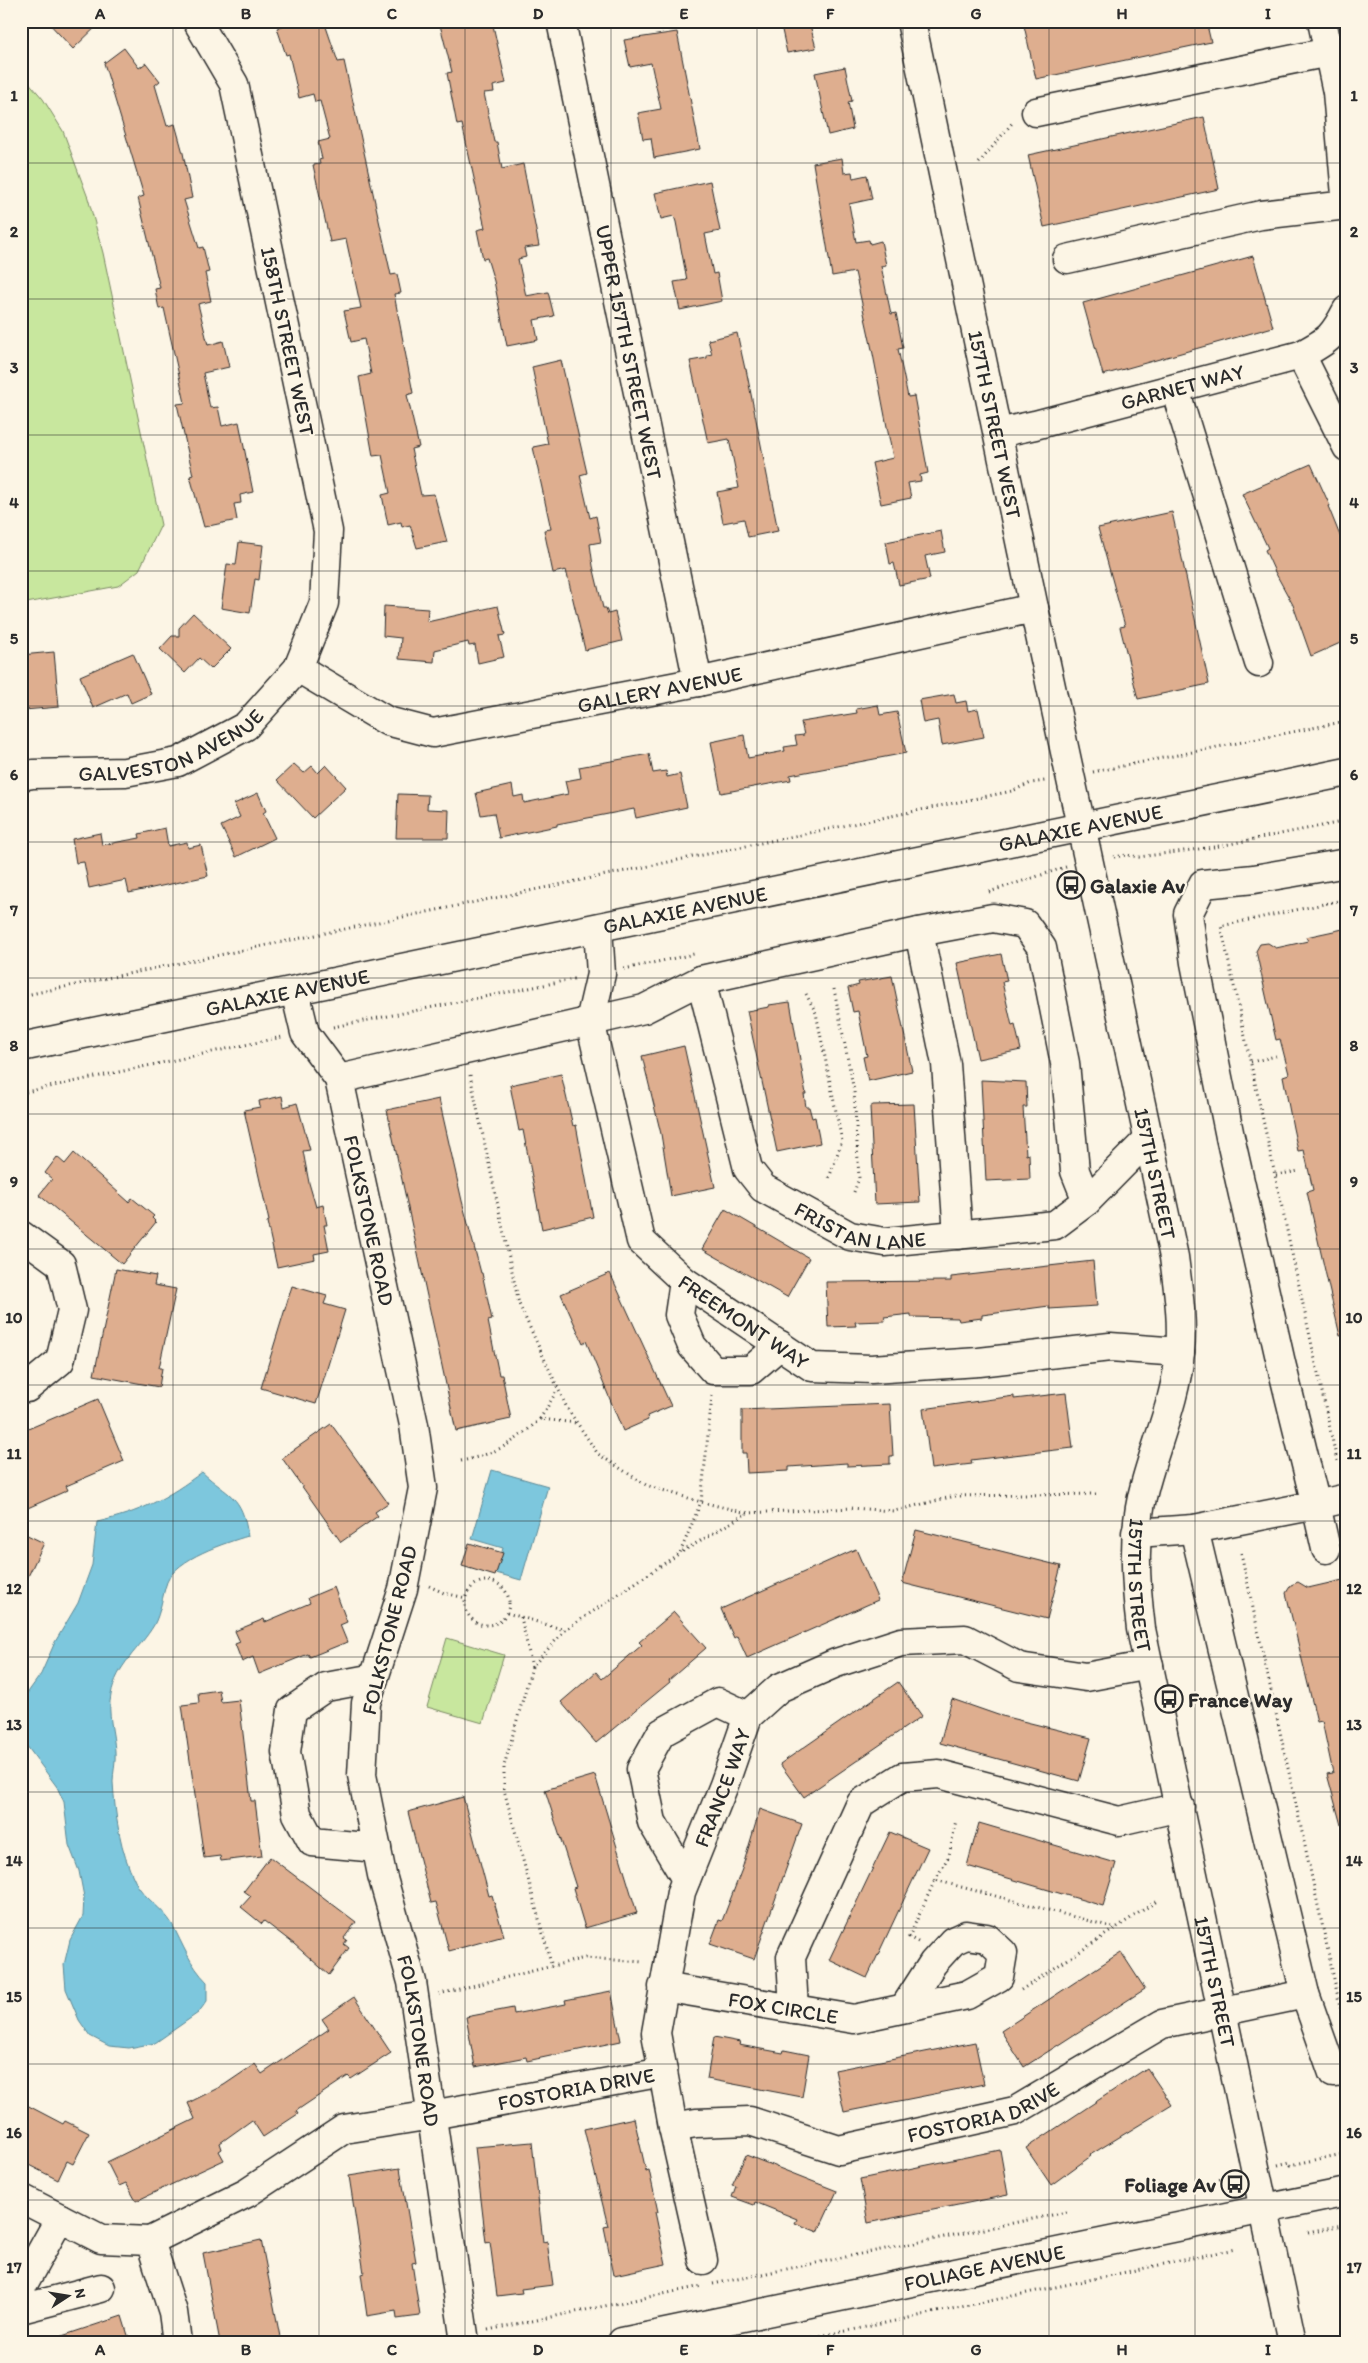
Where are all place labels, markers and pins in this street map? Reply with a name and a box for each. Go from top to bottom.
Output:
bus stop icon: Galaxie Av [1056,870,1086,900]
place label: Galaxie Av [1090,873,1185,898]
bus stop icon: France Way [1154,1684,1184,1714]
place label: France Way [1188,1687,1292,1713]
bus stop icon: Foliage Av [1220,2169,1250,2199]
place label: Foliage Av [1124,2172,1216,2198]

